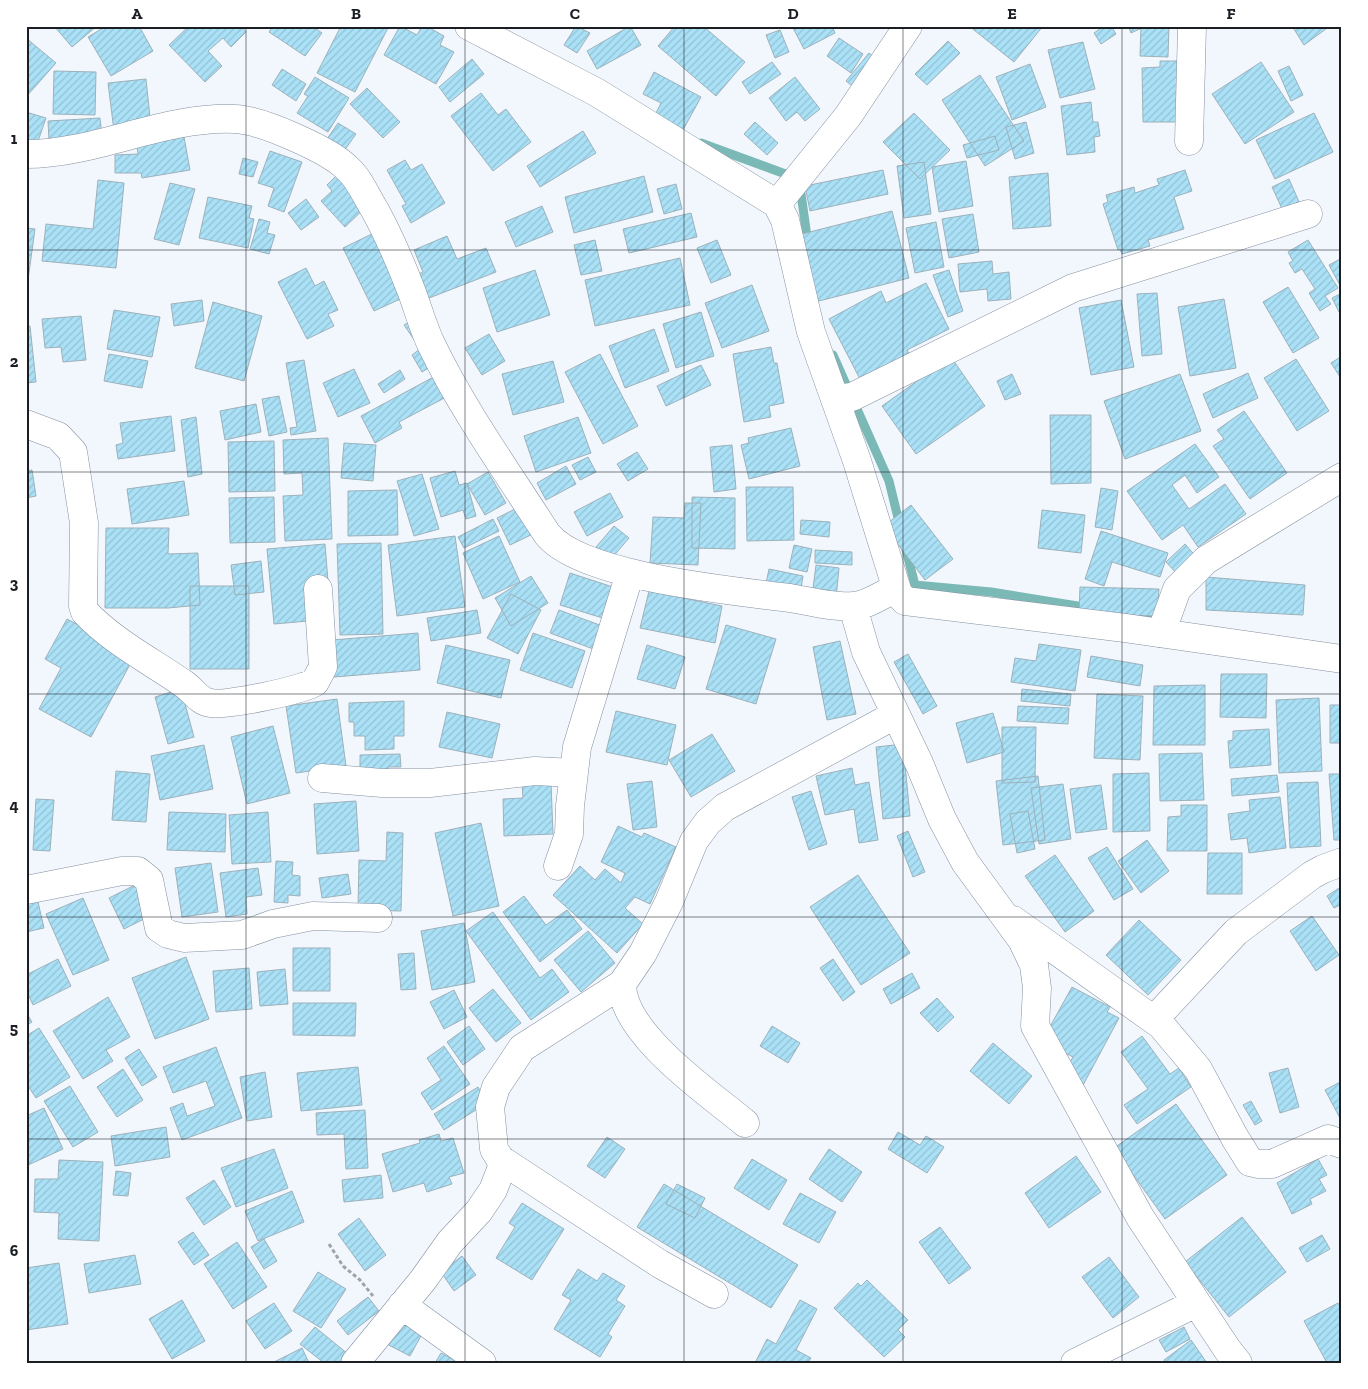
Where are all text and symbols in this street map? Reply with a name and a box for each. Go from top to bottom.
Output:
text: A [132,4,143,23]
text: B [351,4,361,23]
text: C [570,4,580,23]
text: D [787,4,799,23]
text: E [1007,4,1017,23]
text: F [1226,4,1236,23]
text: 1 [11,129,18,148]
text: 2 [10,352,19,371]
text: 3 [10,574,19,593]
text: 4 [9,796,19,815]
text: 5 [10,1019,18,1038]
text: 6 [10,1241,19,1260]

